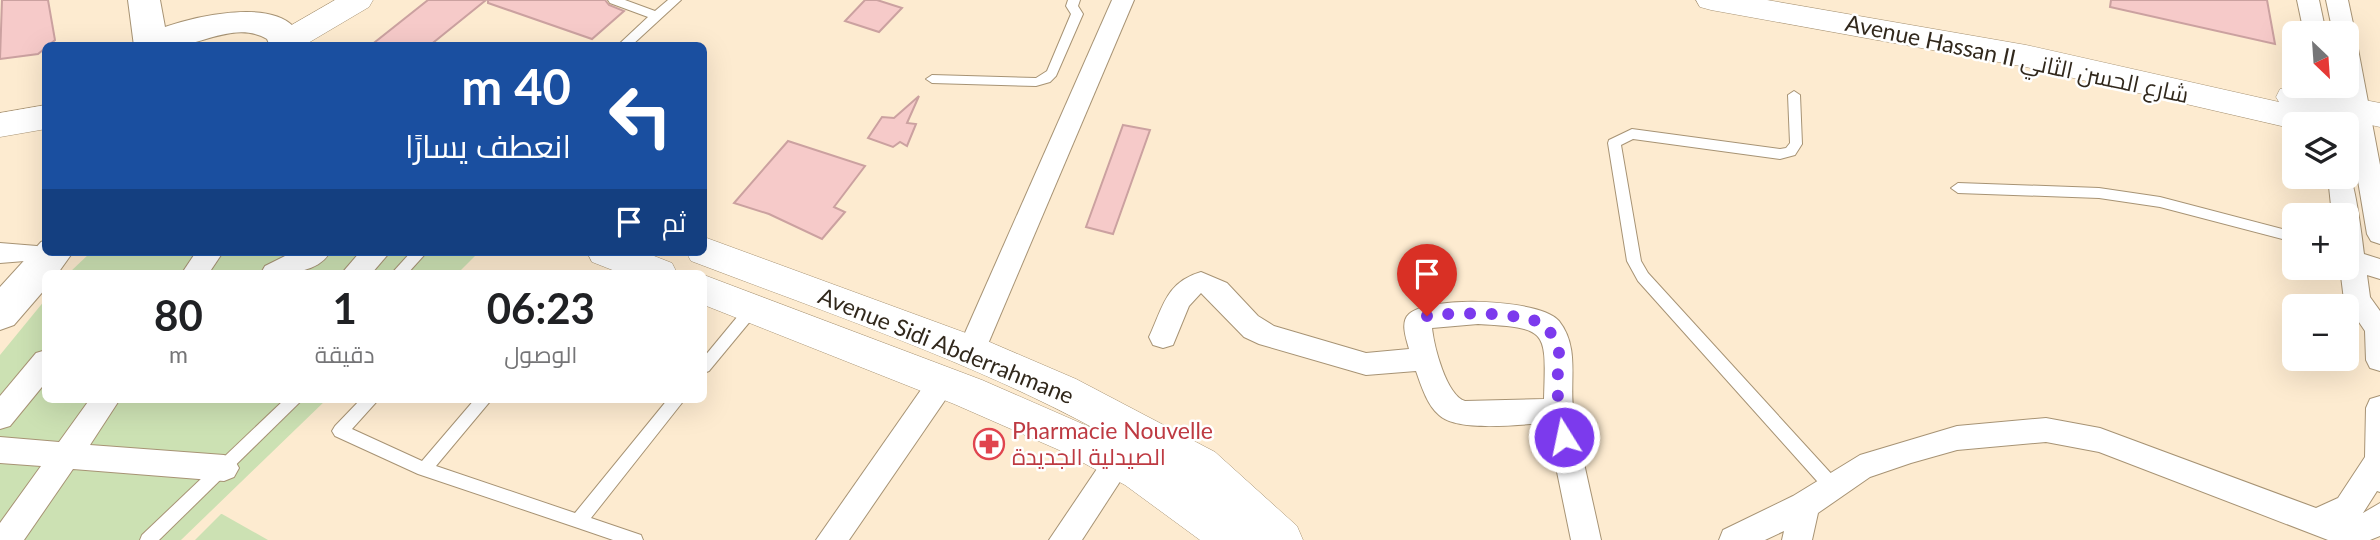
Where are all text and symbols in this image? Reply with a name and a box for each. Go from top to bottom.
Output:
street label: Avenue Hassan II شارع الحسن الثاني [1842,8,2191,113]
north arrow [2282,21,2359,98]
map controls [2282,21,2359,371]
text: 40 m [461,57,571,115]
icon: left [595,70,686,161]
button: layers [2282,112,2359,189]
text: انعطف يسارًا [405,126,571,165]
icon: arrive [610,203,648,241]
button: + [2282,203,2359,280]
text: ثم [662,206,686,238]
pin [1397,244,1457,316]
icon: arrive [1408,255,1446,293]
street label: Avenue Sidi Abderrahmane [815,281,1078,409]
text: 1 [333,283,357,333]
text: 06:23 [487,283,595,333]
text: 80 [154,290,203,340]
button: − [2282,294,2359,371]
text: m [169,340,188,368]
text: دقيقة [315,340,375,368]
text: الوصول [504,340,577,368]
position arrow [1527,400,1601,474]
place label: Pharmacie Nouvelle الصيدلية الجديدة [1012,416,1213,470]
pharmacy icon: Pharmacie Nouvelle الصيدلية الجديدة [972,427,1006,461]

